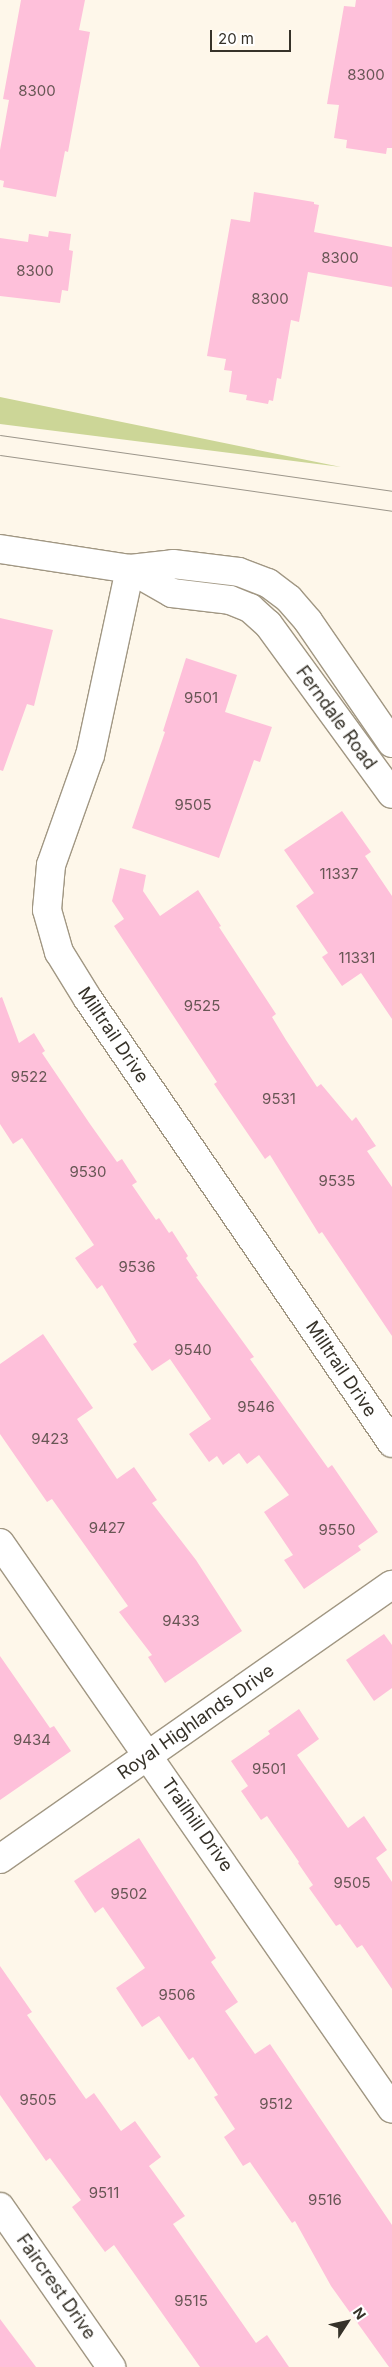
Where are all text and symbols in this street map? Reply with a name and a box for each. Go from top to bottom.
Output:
scale bar [212,20,293,52]
text: 20 m [218,29,254,48]
house number: 8300 [347,66,385,84]
house number: 8300 [18,82,56,100]
house number: 8300 [321,249,359,267]
house number: 8300 [16,262,54,280]
house number: 8300 [251,290,289,308]
street label: Ferndale Road [291,662,381,774]
house number: 9501 [184,689,218,707]
house number: 9505 [174,796,212,814]
house number: 11337 [319,865,359,883]
house number: 11331 [339,949,375,967]
street label: Milltrail Drive [73,983,153,1087]
house number: 9525 [184,997,220,1015]
house number: 9522 [11,1068,47,1086]
house number: 9531 [262,1090,296,1108]
house number: 9530 [69,1163,107,1181]
house number: 9535 [319,1172,355,1190]
house number: 9536 [119,1258,155,1276]
street label: Milltrail Drive [301,1317,381,1421]
house number: 9540 [174,1341,212,1359]
house number: 9546 [237,1398,275,1416]
house number: 9423 [31,1430,69,1448]
house number: 9427 [89,1519,125,1537]
house number: 9550 [318,1521,356,1539]
house number: 9433 [162,1612,200,1630]
street label: Royal Highlands Drive [114,1660,278,1784]
house number: 9434 [13,1731,51,1749]
house number: 9501 [252,1760,286,1778]
street label: Trailhill Drive [157,1774,237,1876]
house number: 9505 [333,1874,371,1892]
house number: 9502 [110,1885,148,1903]
house number: 9506 [158,1986,196,2004]
house number: 9505 [19,2091,57,2109]
house number: 9512 [259,2095,293,2113]
house number: 9511 [89,2184,119,2202]
house number: 9516 [308,2191,342,2209]
street label: Faircrest Drive [12,2230,100,2344]
house number: 9515 [174,2292,208,2310]
north arrow [322,2297,372,2347]
text: N [350,2304,370,2322]

